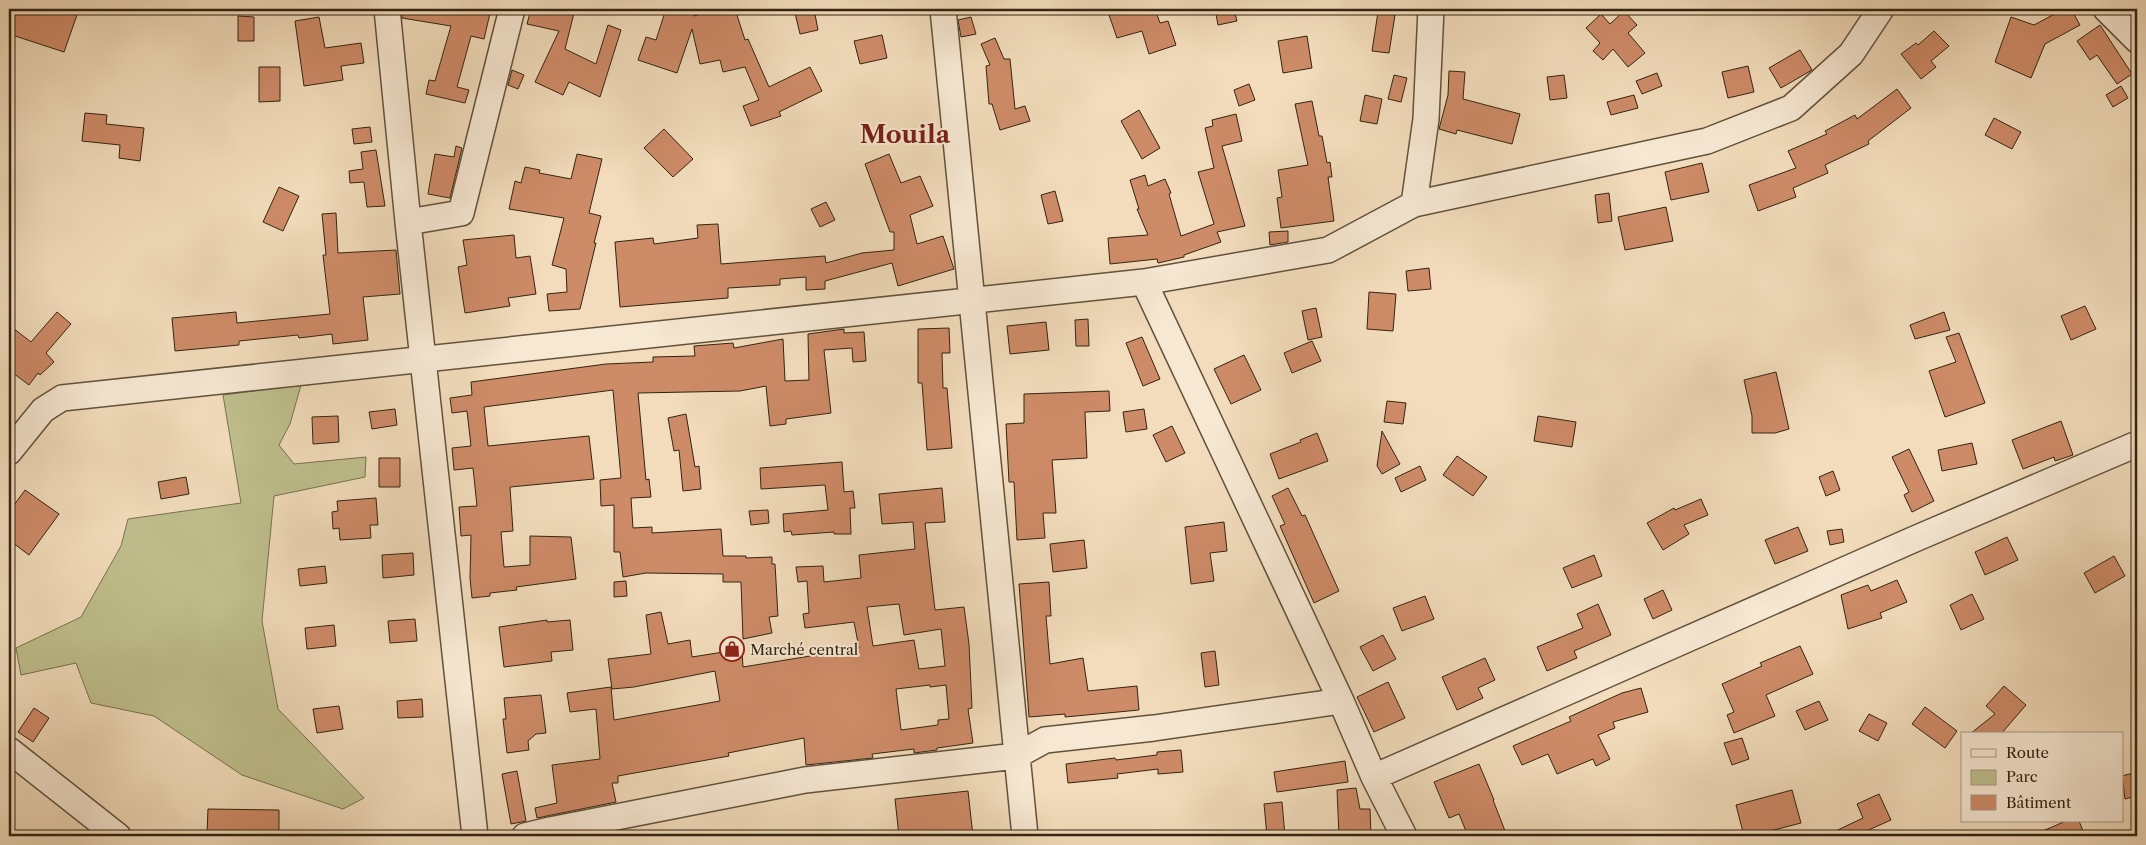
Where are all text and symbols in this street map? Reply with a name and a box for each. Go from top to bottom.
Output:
district label: Mouila [860,119,951,150]
shop icon: Marché central [719,636,745,662]
place label: Marché central [750,640,859,659]
legend [1961,732,2124,822]
text: Route [2006,743,2049,762]
text: Parc [2006,767,2038,786]
text: Bâtiment [2006,793,2072,812]

